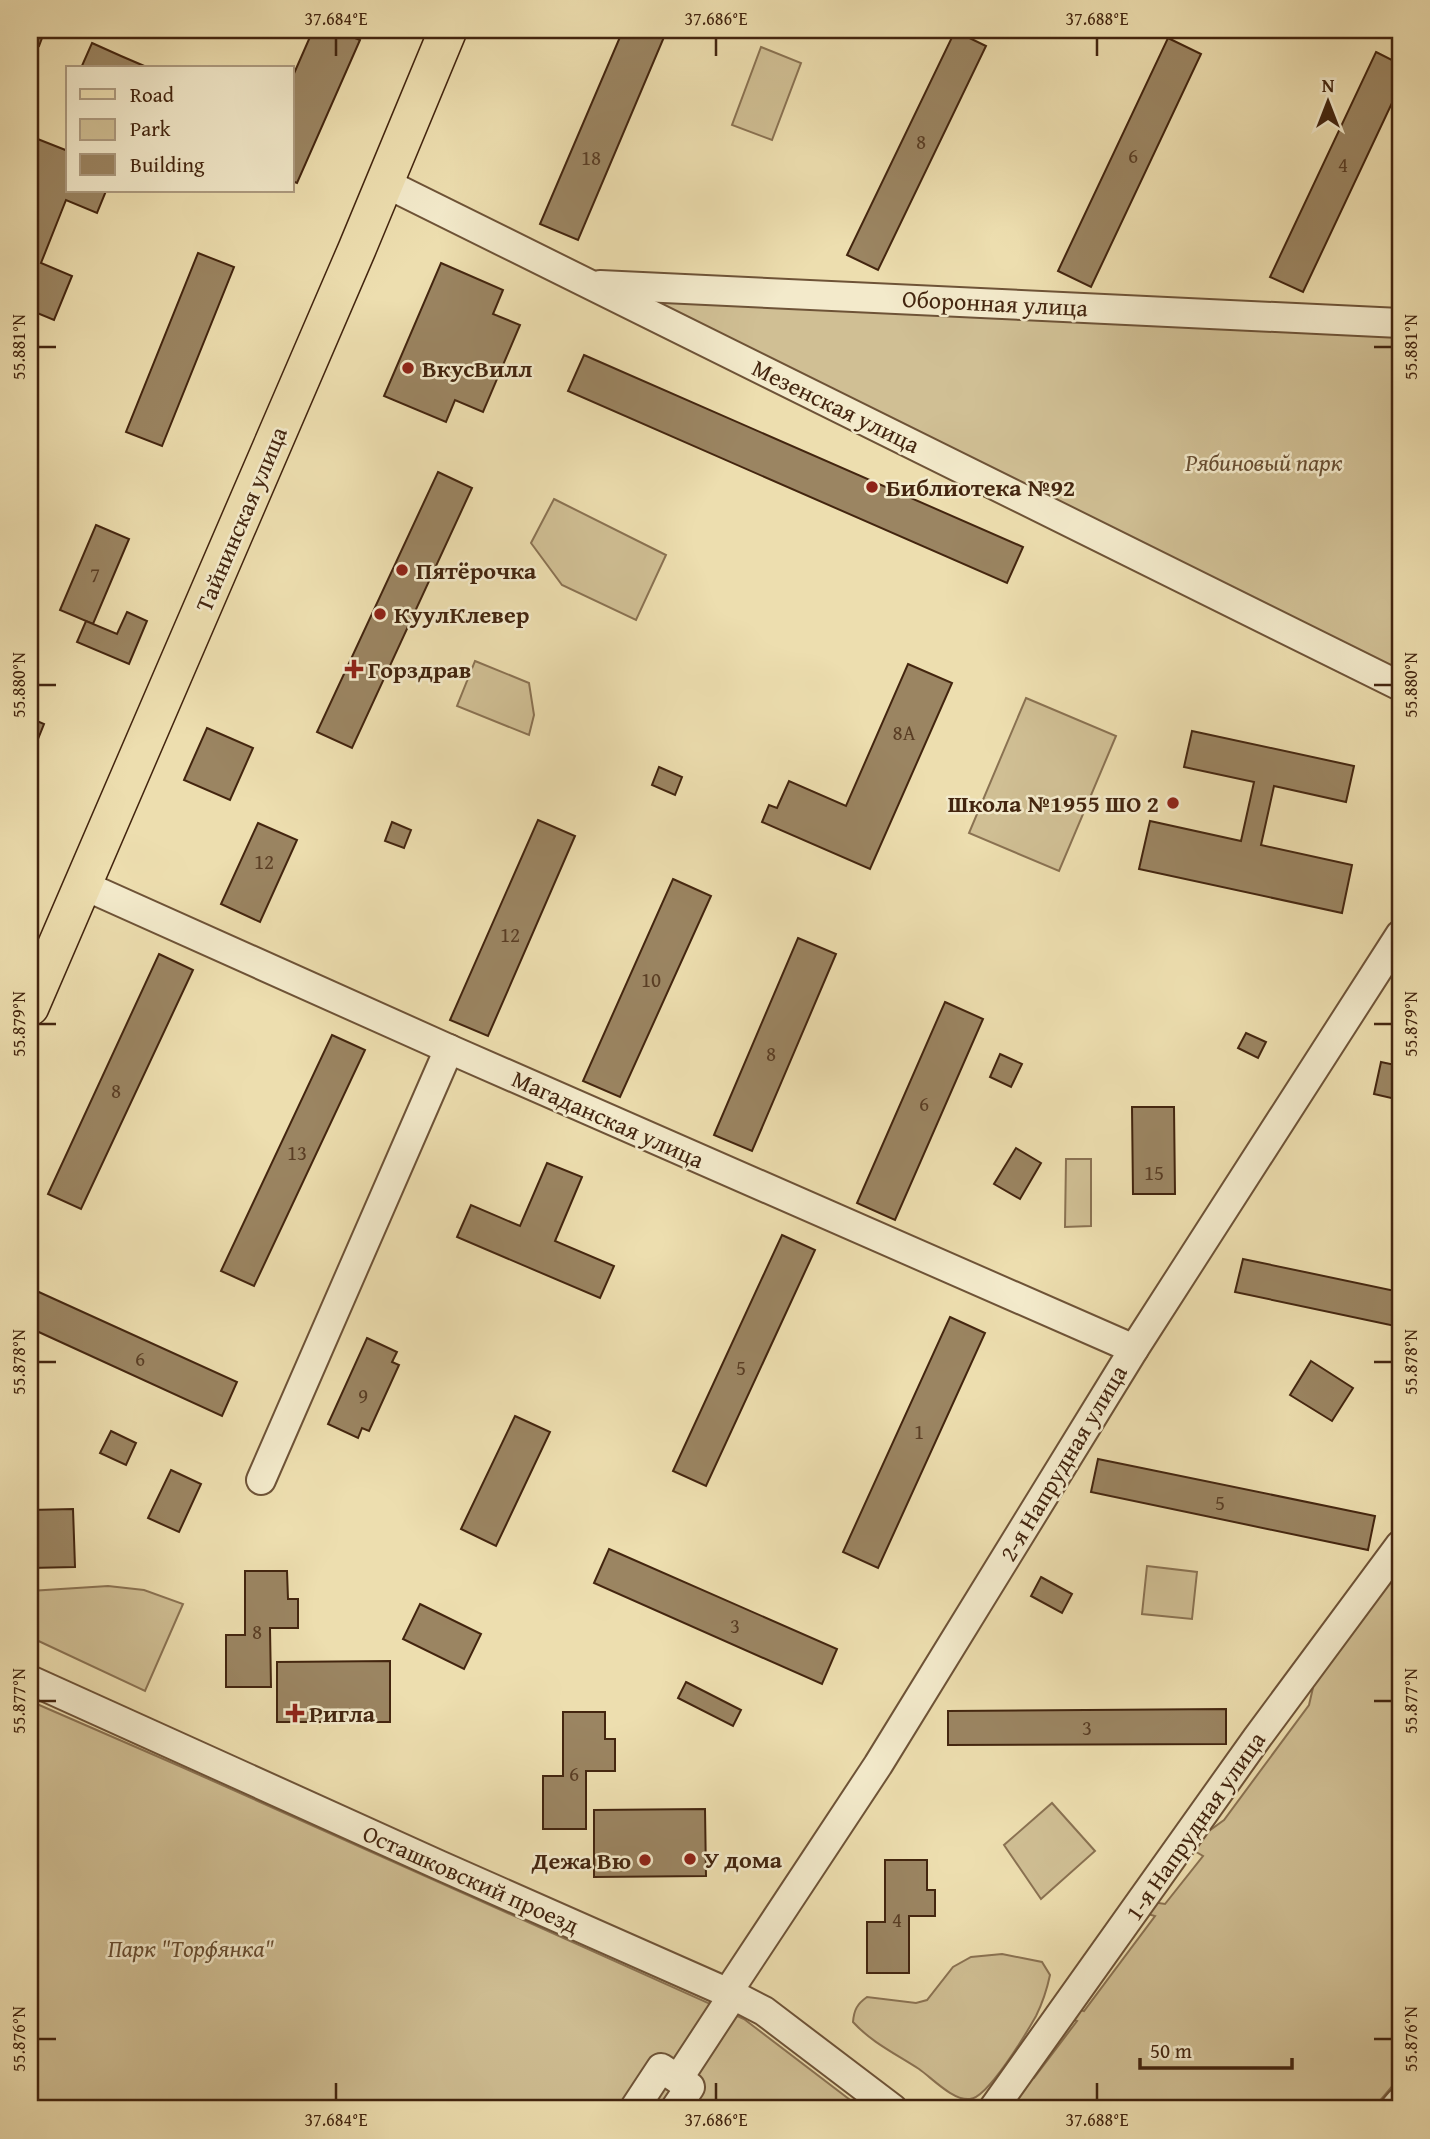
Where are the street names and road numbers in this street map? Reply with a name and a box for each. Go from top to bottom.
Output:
street label: Оборонная улица [901,281,1089,325]
street label: Мезенская улица [746,350,926,462]
street label: Тайнинская улица [186,420,296,617]
street label: Магаданская улица [506,1061,710,1177]
street label: 2-я Напрудная улица [990,1358,1136,1568]
street label: 1-я Напрудная улица [1116,1724,1274,1928]
street label: Осташковский проезд [357,1816,585,1942]

